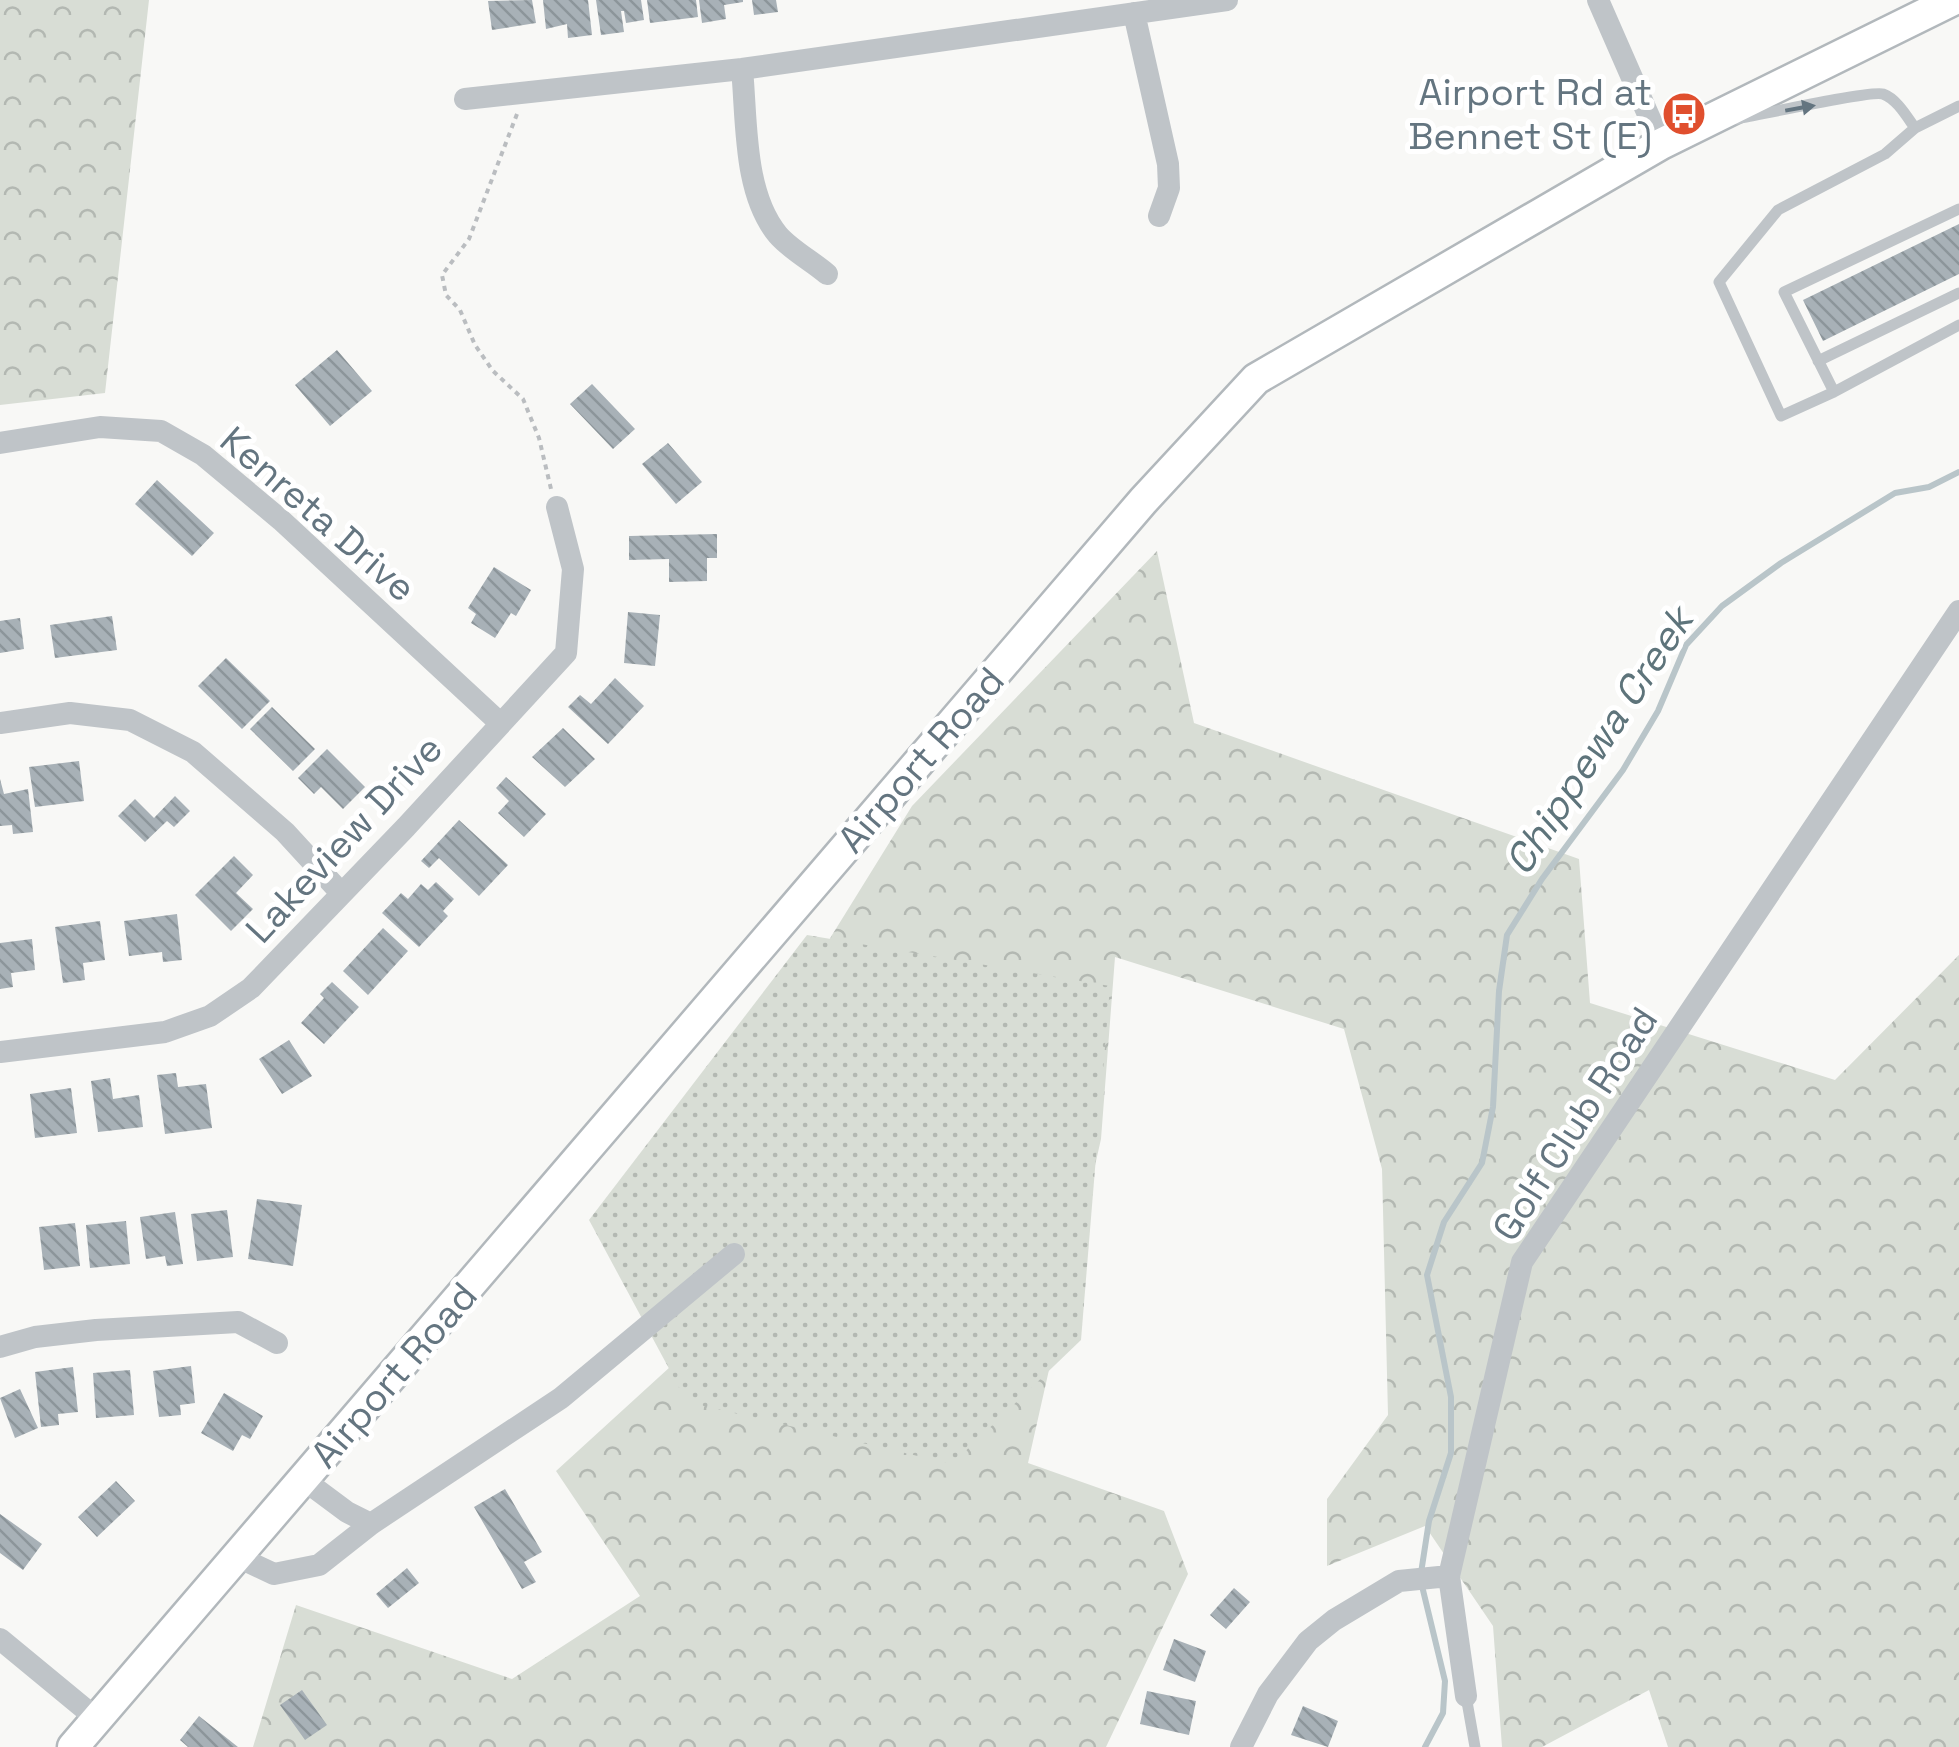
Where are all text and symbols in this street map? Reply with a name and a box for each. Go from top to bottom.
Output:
place label: Airport Rd at Bennet St (E) [1408,68,1652,160]
bus stop icon: Airport Rd at Bennet St (E) [1661,91,1707,137]
one-way arrow [1784,100,1816,115]
street label: Kenreta Drive [210,416,426,612]
water label: Chippewa Creek [1494,594,1707,884]
street label: Airport Road [827,657,1015,863]
street label: Lakeview Drive [235,725,453,953]
street label: Golf Club Road [1482,998,1668,1250]
street label: Airport Road [300,1272,488,1478]

